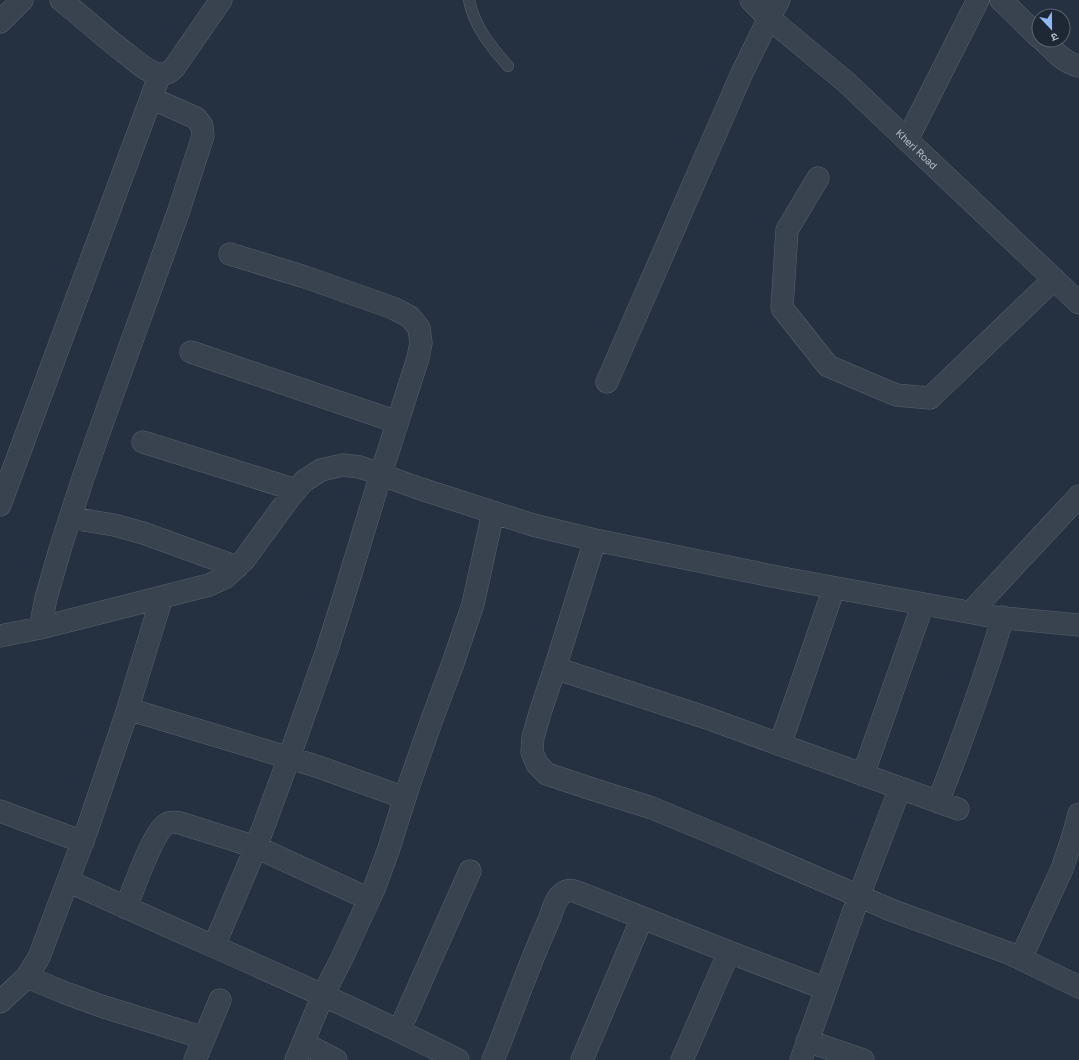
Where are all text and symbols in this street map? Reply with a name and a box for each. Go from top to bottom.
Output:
north arrow [1031,8,1071,48]
text: उ [1049,31,1060,45]
street label: Kheri Road [894,127,940,171]

